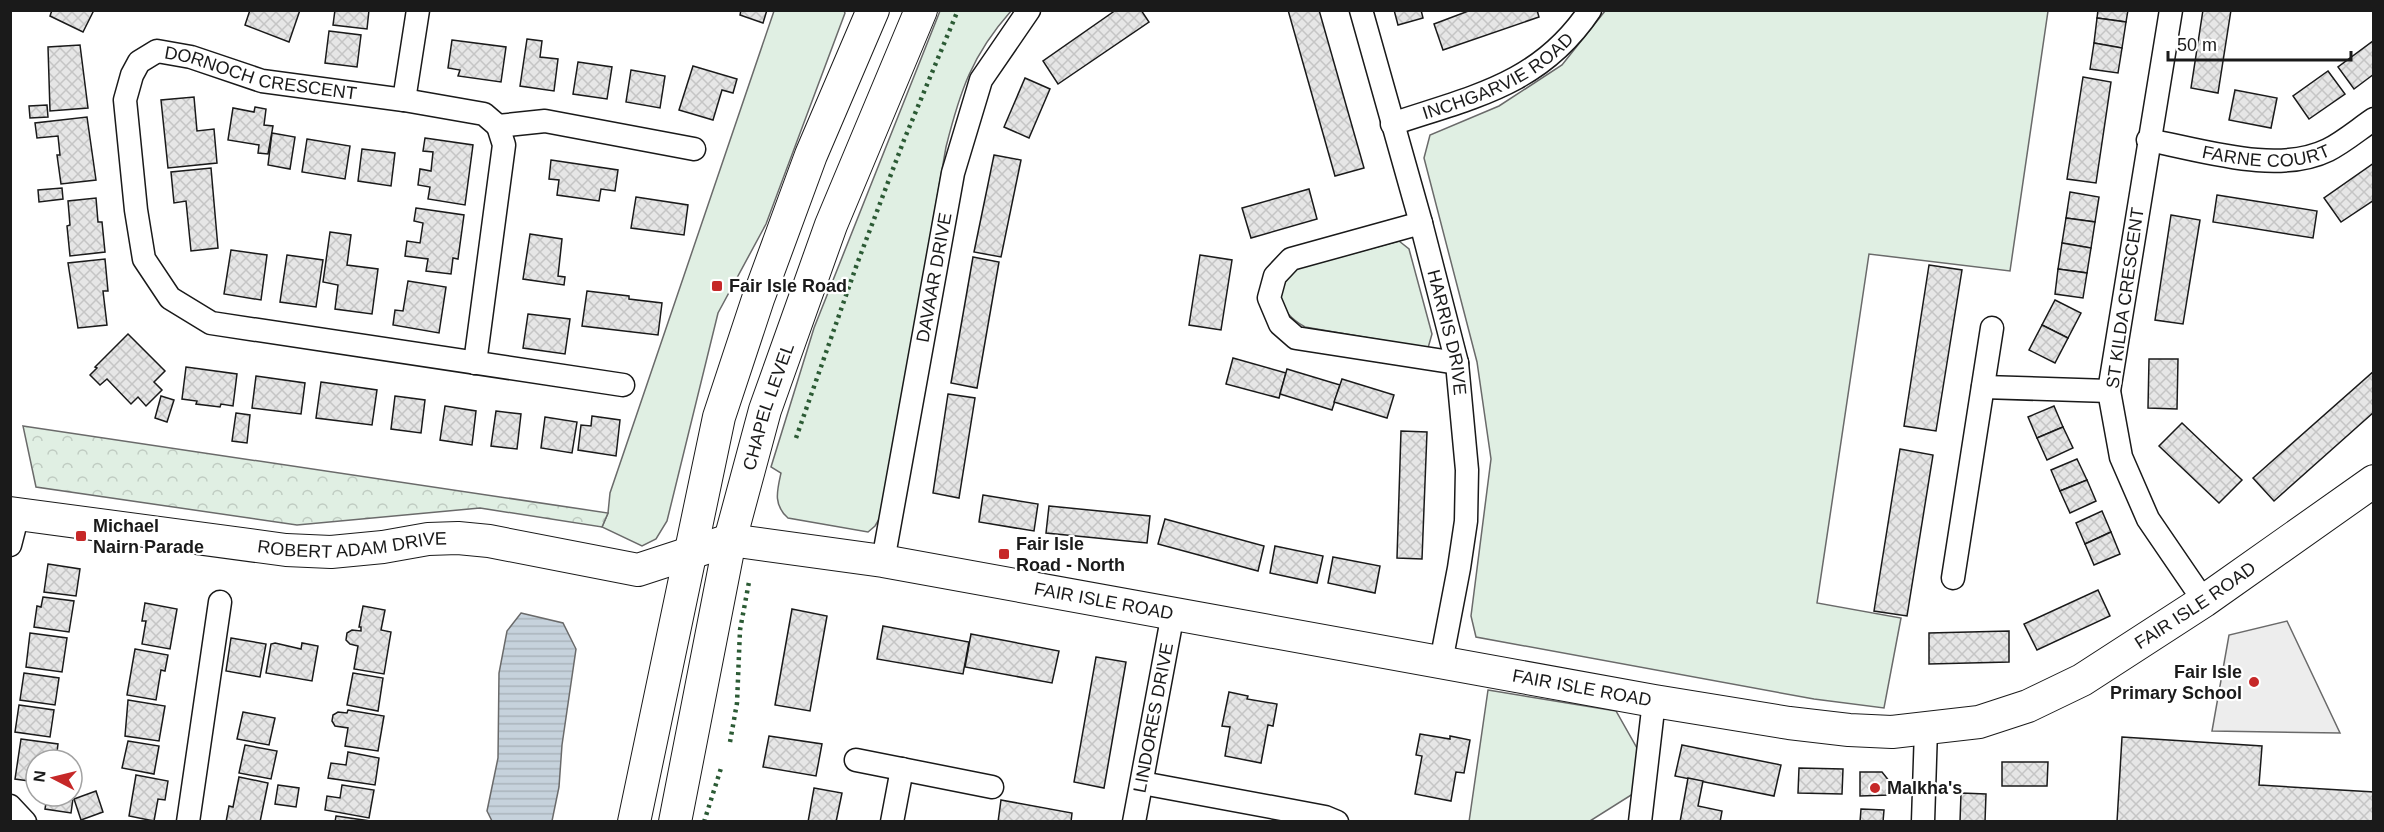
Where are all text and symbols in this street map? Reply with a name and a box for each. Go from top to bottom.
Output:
scale bar [2168,24,2351,62]
street label: INCHGARVIE ROAD [1420,29,1577,123]
text: 50 m [2177,35,2217,55]
street label: DORNOCH CRESCENT [163,43,358,104]
street label: FARNE COURT [2200,141,2333,171]
street label: ST KILDA CRESCENT [2102,206,2148,390]
street label: DAVAAR DRIVE [913,211,956,344]
street label: HARRIS DRIVE [1423,268,1470,396]
place label: Fair Isle Road [729,276,847,296]
marker: Fair Isle Road [710,279,724,293]
street label: CHAPEL LEVEL [739,340,798,473]
place label: Michael Nairn Parade [93,516,204,557]
street label: ROBERT ADAM DRIVE [256,528,447,562]
marker: Michael Nairn Parade [74,529,88,543]
place label: Fair Isle Road - North [1016,534,1125,575]
marker: Fair Isle Road - North [997,547,1011,561]
street label: FAIR ISLE ROAD [2131,558,2259,653]
street label: FAIR ISLE ROAD [1033,579,1175,624]
street label: LINDORES DRIVE [1130,641,1177,794]
place label: Fair Isle Primary School [2110,662,2242,703]
street label: FAIR ISLE ROAD [1511,665,1653,710]
marker: Fair Isle Primary School [2247,675,2261,689]
north arrow [24,748,84,808]
text: N [30,769,49,783]
place label: Malkha's [1887,778,1962,798]
marker: Malkha's [1868,781,1882,795]

